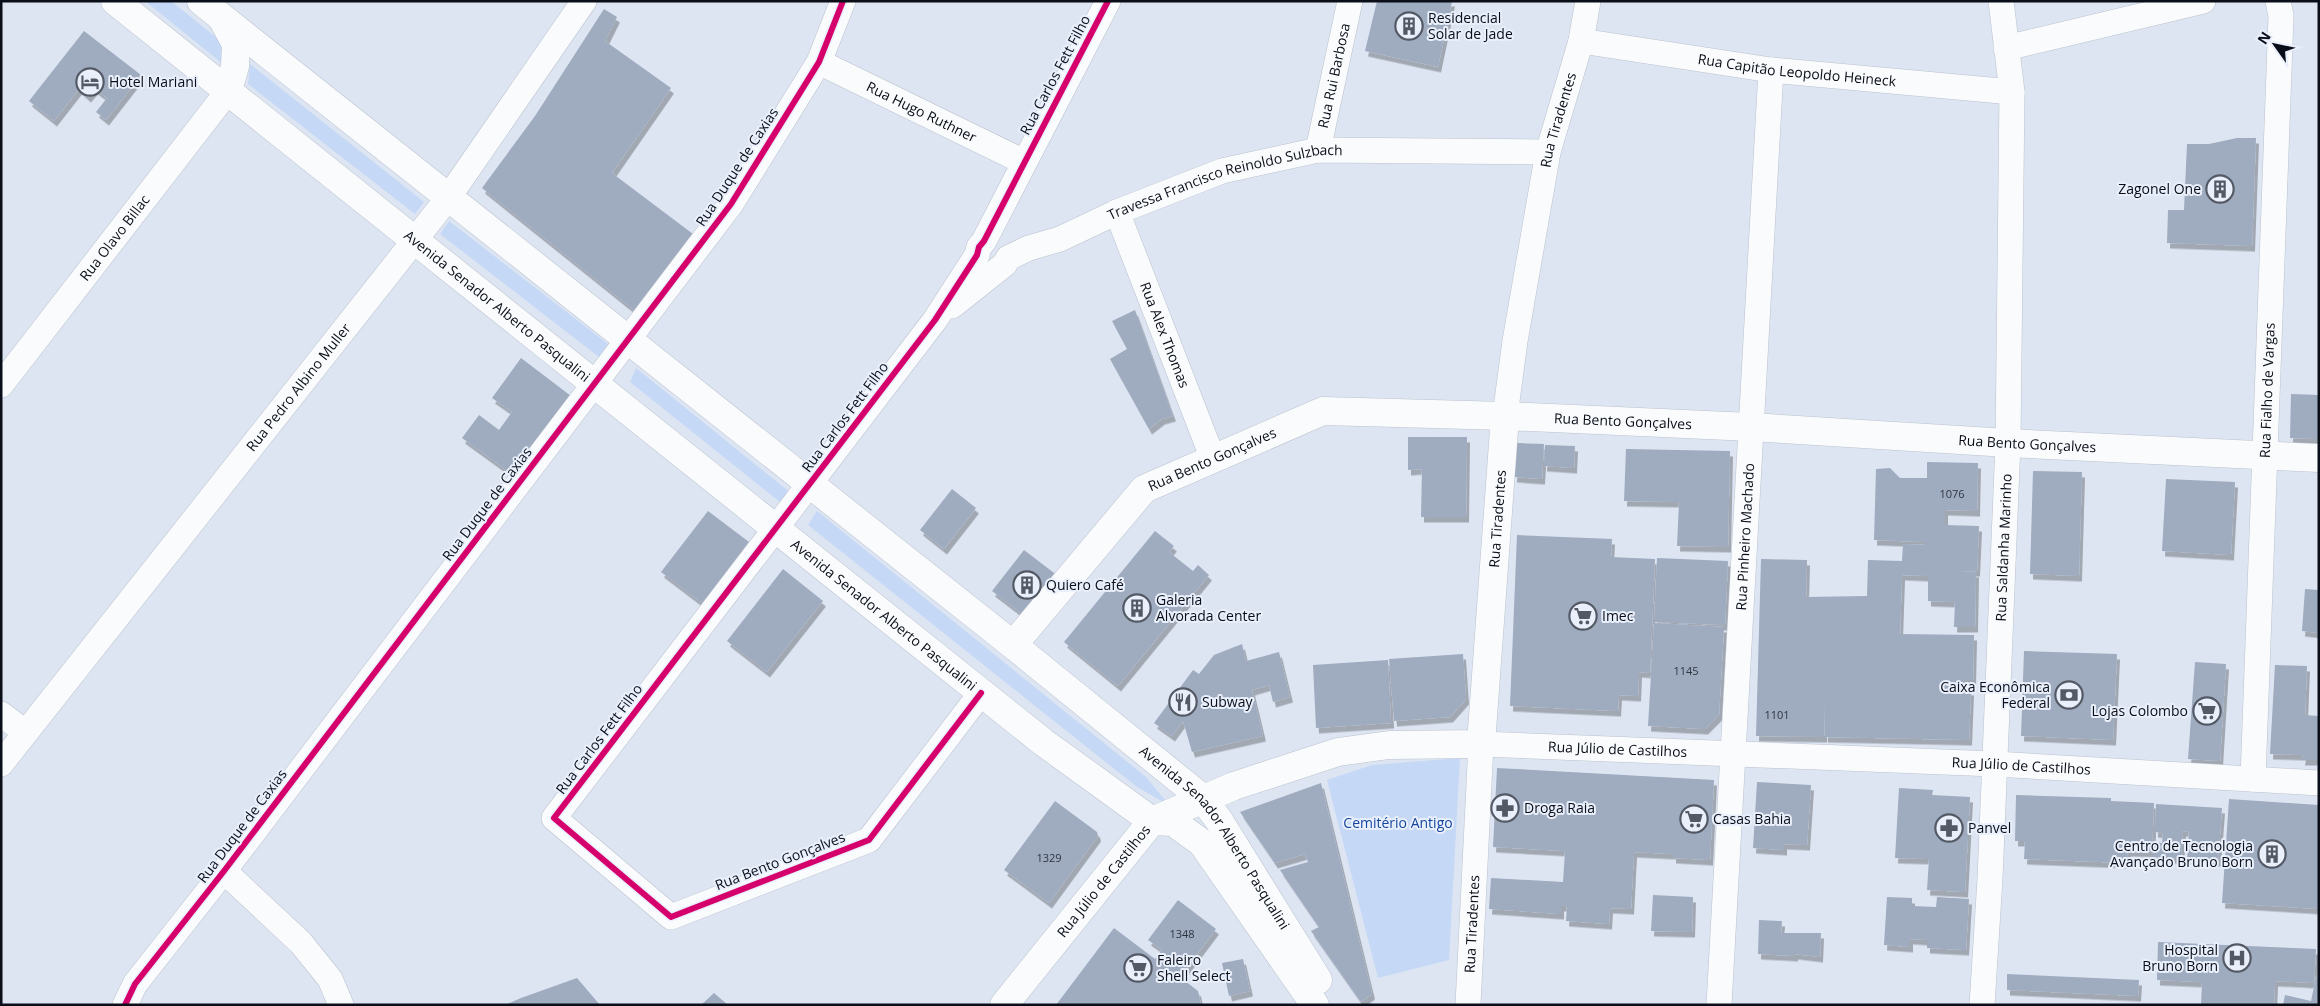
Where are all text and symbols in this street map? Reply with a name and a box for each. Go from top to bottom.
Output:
place label: Residencial Solar de Jade [1428,8,1513,43]
street label: Rua Carlos Fett Filho [1015,11,1094,138]
building icon: Residencial Solar de Jade [1394,11,1424,41]
north arrow [2250,20,2300,70]
street label: Rua Rui Barbosa [1313,21,1354,130]
text: N [2253,28,2275,48]
street label: Rua Capitão Leopoldo Heineck [1697,49,1897,90]
hotel icon: Hotel Mariani [75,67,105,97]
street label: Rua Tiradentes [1535,70,1580,169]
place label: Hotel Mariani [109,72,197,91]
street label: Rua Hugo Ruthner [863,77,980,147]
street label: Rua Duque de Caxias [691,103,782,230]
street label: Travessa Francisco Reinoldo Sulzbach [1104,140,1343,224]
building icon: Zagonel One [2205,174,2235,204]
place label: Zagonel One [2118,179,2201,198]
street label: Rua Olavo Billac [75,190,154,284]
street label: Avenida Senador Alberto Pasqualini [401,226,594,386]
street label: Rua Alex Thomas [1136,279,1195,391]
street label: Rua Pedro Albino Muller [242,319,355,455]
street label: Rua Fialho de Vargas [2255,322,2279,458]
street label: Rua Carlos Fett Filho [797,358,892,476]
street label: Rua Bento Gonçalves [1554,408,1693,433]
street label: Rua Bento Gonçalves [1145,422,1279,495]
street label: Rua Bento Gonçalves [1958,430,2097,456]
street label: Rua Duque de Caxias [437,443,536,565]
street label: Rua Pinheiro Machado [1731,463,1758,611]
street label: Rua Tiradentes [1484,469,1510,568]
street label: Rua Saldanha Marinho [1991,473,2016,622]
house number: 1076 [1939,486,1965,501]
street label: Avenida Senador Alberto Pasqualini [787,535,981,695]
building icon: Quiero Café [1012,570,1042,600]
place label: Quiero Café [1046,575,1124,594]
place label: Galeria Alvorada Center [1156,590,1261,625]
building icon: Galeria Alvorada Center [1122,593,1152,623]
supermarket icon: Imec [1568,601,1598,631]
place label: Imec [1602,606,1634,625]
house number: 1145 [1673,663,1699,678]
place label: Caixa Econômica Federal [1940,677,2050,712]
street label: Rua Carlos Fett Filho [551,680,646,798]
bank icon: Caixa Econômica Federal [2054,680,2084,710]
restaurant icon: Subway [1168,687,1198,717]
place label: Subway [1202,692,1253,711]
supermarket icon: Lojas Colombo [2192,696,2222,726]
place label: Lojas Colombo [2092,701,2188,720]
house number: 1101 [1764,707,1790,722]
street label: Rua Júlio de Castilhos [1548,737,1688,761]
street label: Avenida Senador Alberto Pasqualini [1136,741,1294,933]
street label: Rua Júlio de Castilhos [1951,752,2092,779]
street label: Rua Duque de Caxias [192,765,291,887]
pharmacy icon: Droga Raia [1490,793,1520,823]
place label: Droga Raia [1524,798,1595,817]
supermarket icon: Casas Bahia [1679,804,1709,834]
place label: Casas Bahia [1713,809,1791,828]
park label: Cemitério Antigo [1343,813,1453,832]
pharmacy icon: Panvel [1934,813,1964,843]
place label: Panvel [1968,818,2011,837]
street label: Rua Júlio de Castilhos [1052,820,1155,941]
street label: Rua Bento Gonçalves [712,827,848,894]
place label: Centro de Tecnologia Avançado Bruno Born [2110,836,2253,871]
building icon: Centro de Tecnologia Avançado Bruno Born [2257,839,2287,869]
house number: 1329 [1036,850,1062,865]
street label: Rua Tiradentes [1460,874,1483,974]
house number: 1348 [1169,926,1195,941]
place label: Hospital Bruno Born [2142,940,2218,975]
hospital icon: Hospital Bruno Born [2222,943,2252,973]
place label: Faleiro Shell Select [1157,950,1230,985]
supermarket icon: Faleiro Shell Select [1123,953,1153,983]

